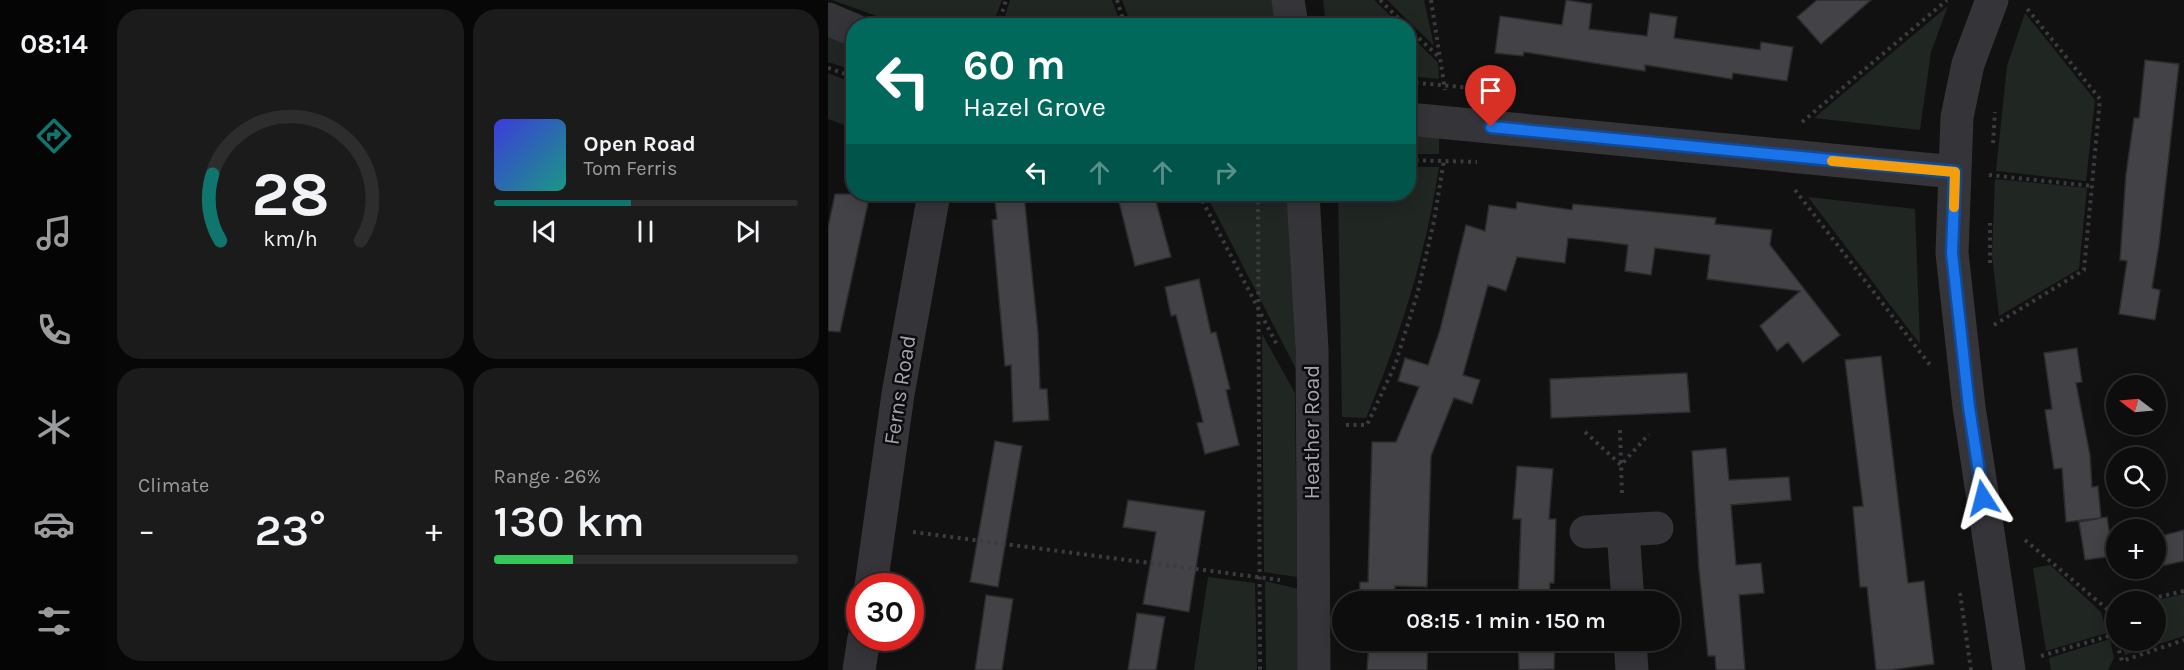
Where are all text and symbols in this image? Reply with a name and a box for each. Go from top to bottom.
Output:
text: 08:14 [20,28,88,60]
text: 60 m [963,40,1066,90]
icon: left [864,42,942,120]
pin [1465,65,1516,127]
icon: arrive [1474,74,1507,107]
text: Hazel Grove [963,91,1106,123]
icon: directions [33,115,75,157]
text: Open Road [584,131,696,157]
icon: left [1020,156,1053,189]
icon: ahead [1083,156,1116,189]
icon: ahead [1146,156,1179,189]
icon: right [1209,156,1242,189]
text: Tom Ferris [584,157,677,180]
text: 28 [251,158,329,231]
icon: music [33,212,75,254]
icon: previous [528,215,561,248]
icon: pause [629,215,662,248]
icon: next [731,215,764,248]
text: km/h [263,226,317,251]
icon: phone [33,309,75,351]
street label: Ferns Road [878,333,922,447]
street label: Heather Road [1299,365,1325,499]
north arrow [2106,375,2166,435]
map controls [2106,375,2166,651]
icon: climate [33,406,75,448]
button: search [2106,447,2166,507]
text: Range · 26% [494,465,601,488]
position arrow [1951,466,2015,530]
text: Climate [138,474,209,497]
text: 130 km [494,495,645,547]
icon: car [33,503,75,545]
text: 23° [255,504,326,556]
text: − [138,511,155,549]
text: + [425,511,443,549]
button: + [2106,519,2166,579]
speed limit sign: 30 [846,573,924,651]
button: − [2106,591,2166,651]
icon: filters [33,600,75,642]
text: 08:15 · 1 min · 150 m [1406,608,1606,634]

